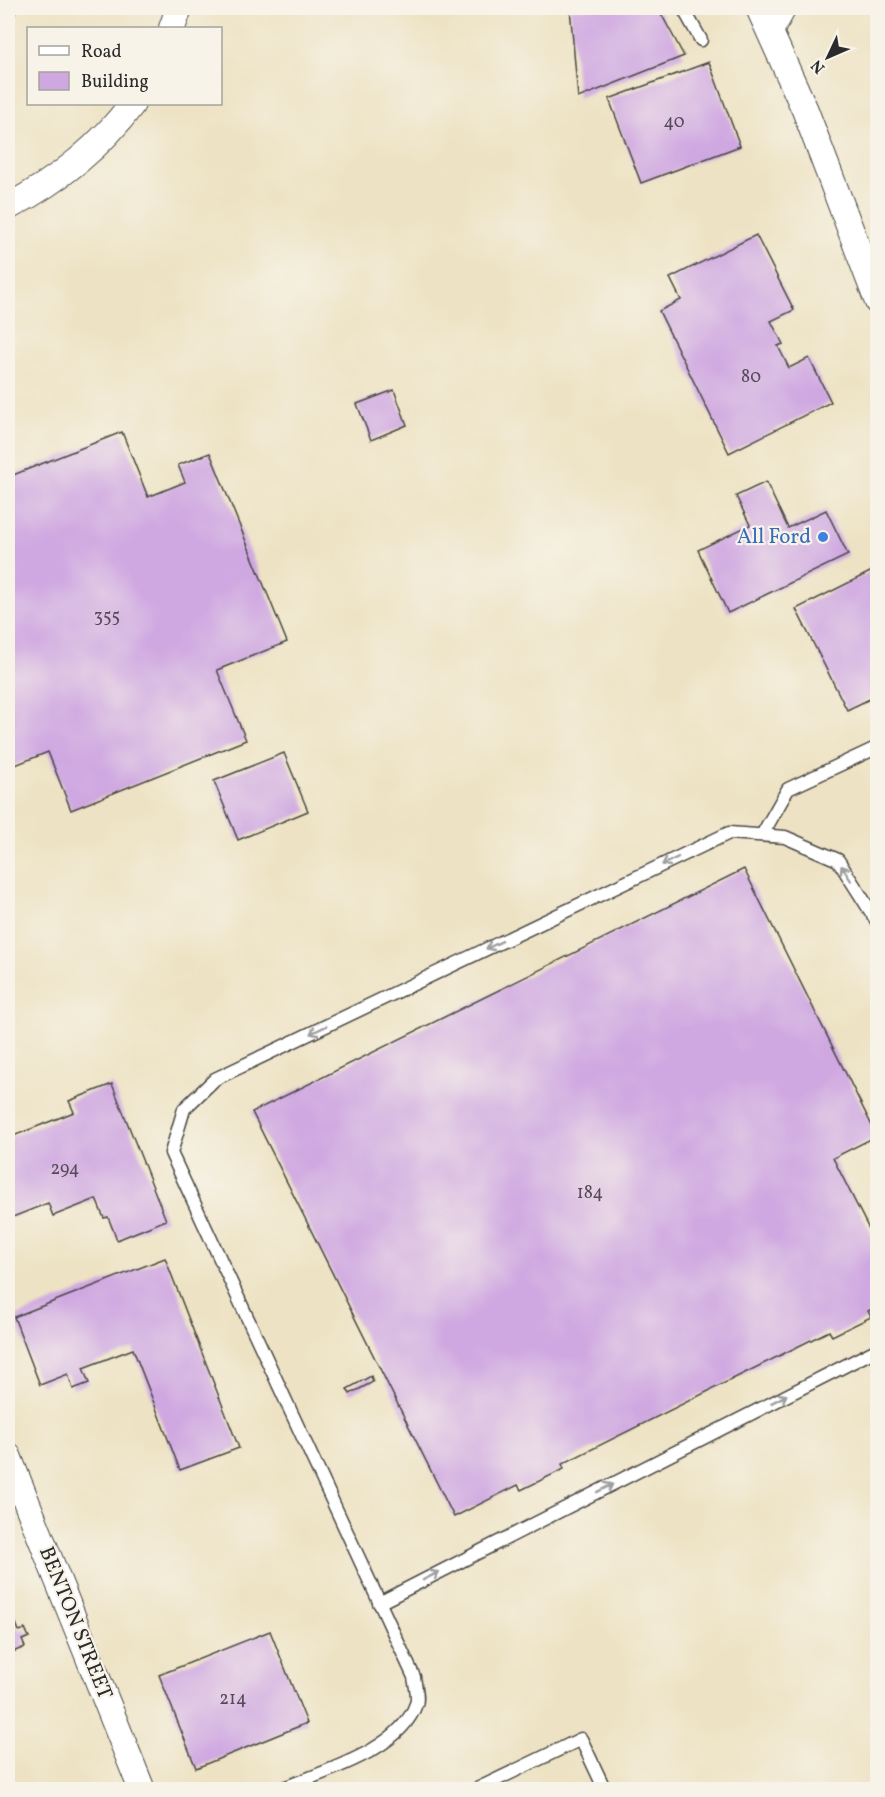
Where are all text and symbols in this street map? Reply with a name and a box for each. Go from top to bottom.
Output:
legend [27,27,222,105]
north arrow [798,27,858,87]
text: Road [81,40,122,65]
text: N [806,54,831,78]
text: Building [81,70,149,95]
house number: 40 [663,110,685,135]
house number: 80 [741,365,761,390]
place label: All Ford [737,523,811,552]
marker: All Ford [816,530,830,544]
house number: 355 [94,605,120,630]
one-way arrow [661,856,679,867]
one-way arrow [840,865,852,882]
one-way arrow [485,940,503,952]
one-way arrow [310,1024,328,1036]
house number: 294 [50,1157,80,1182]
house number: 184 [577,1181,603,1206]
one-way arrow [769,1393,787,1404]
one-way arrow [596,1481,614,1493]
street label: BENTON STREET [31,1542,119,1704]
one-way arrow [422,1570,439,1582]
house number: 214 [219,1687,247,1712]

